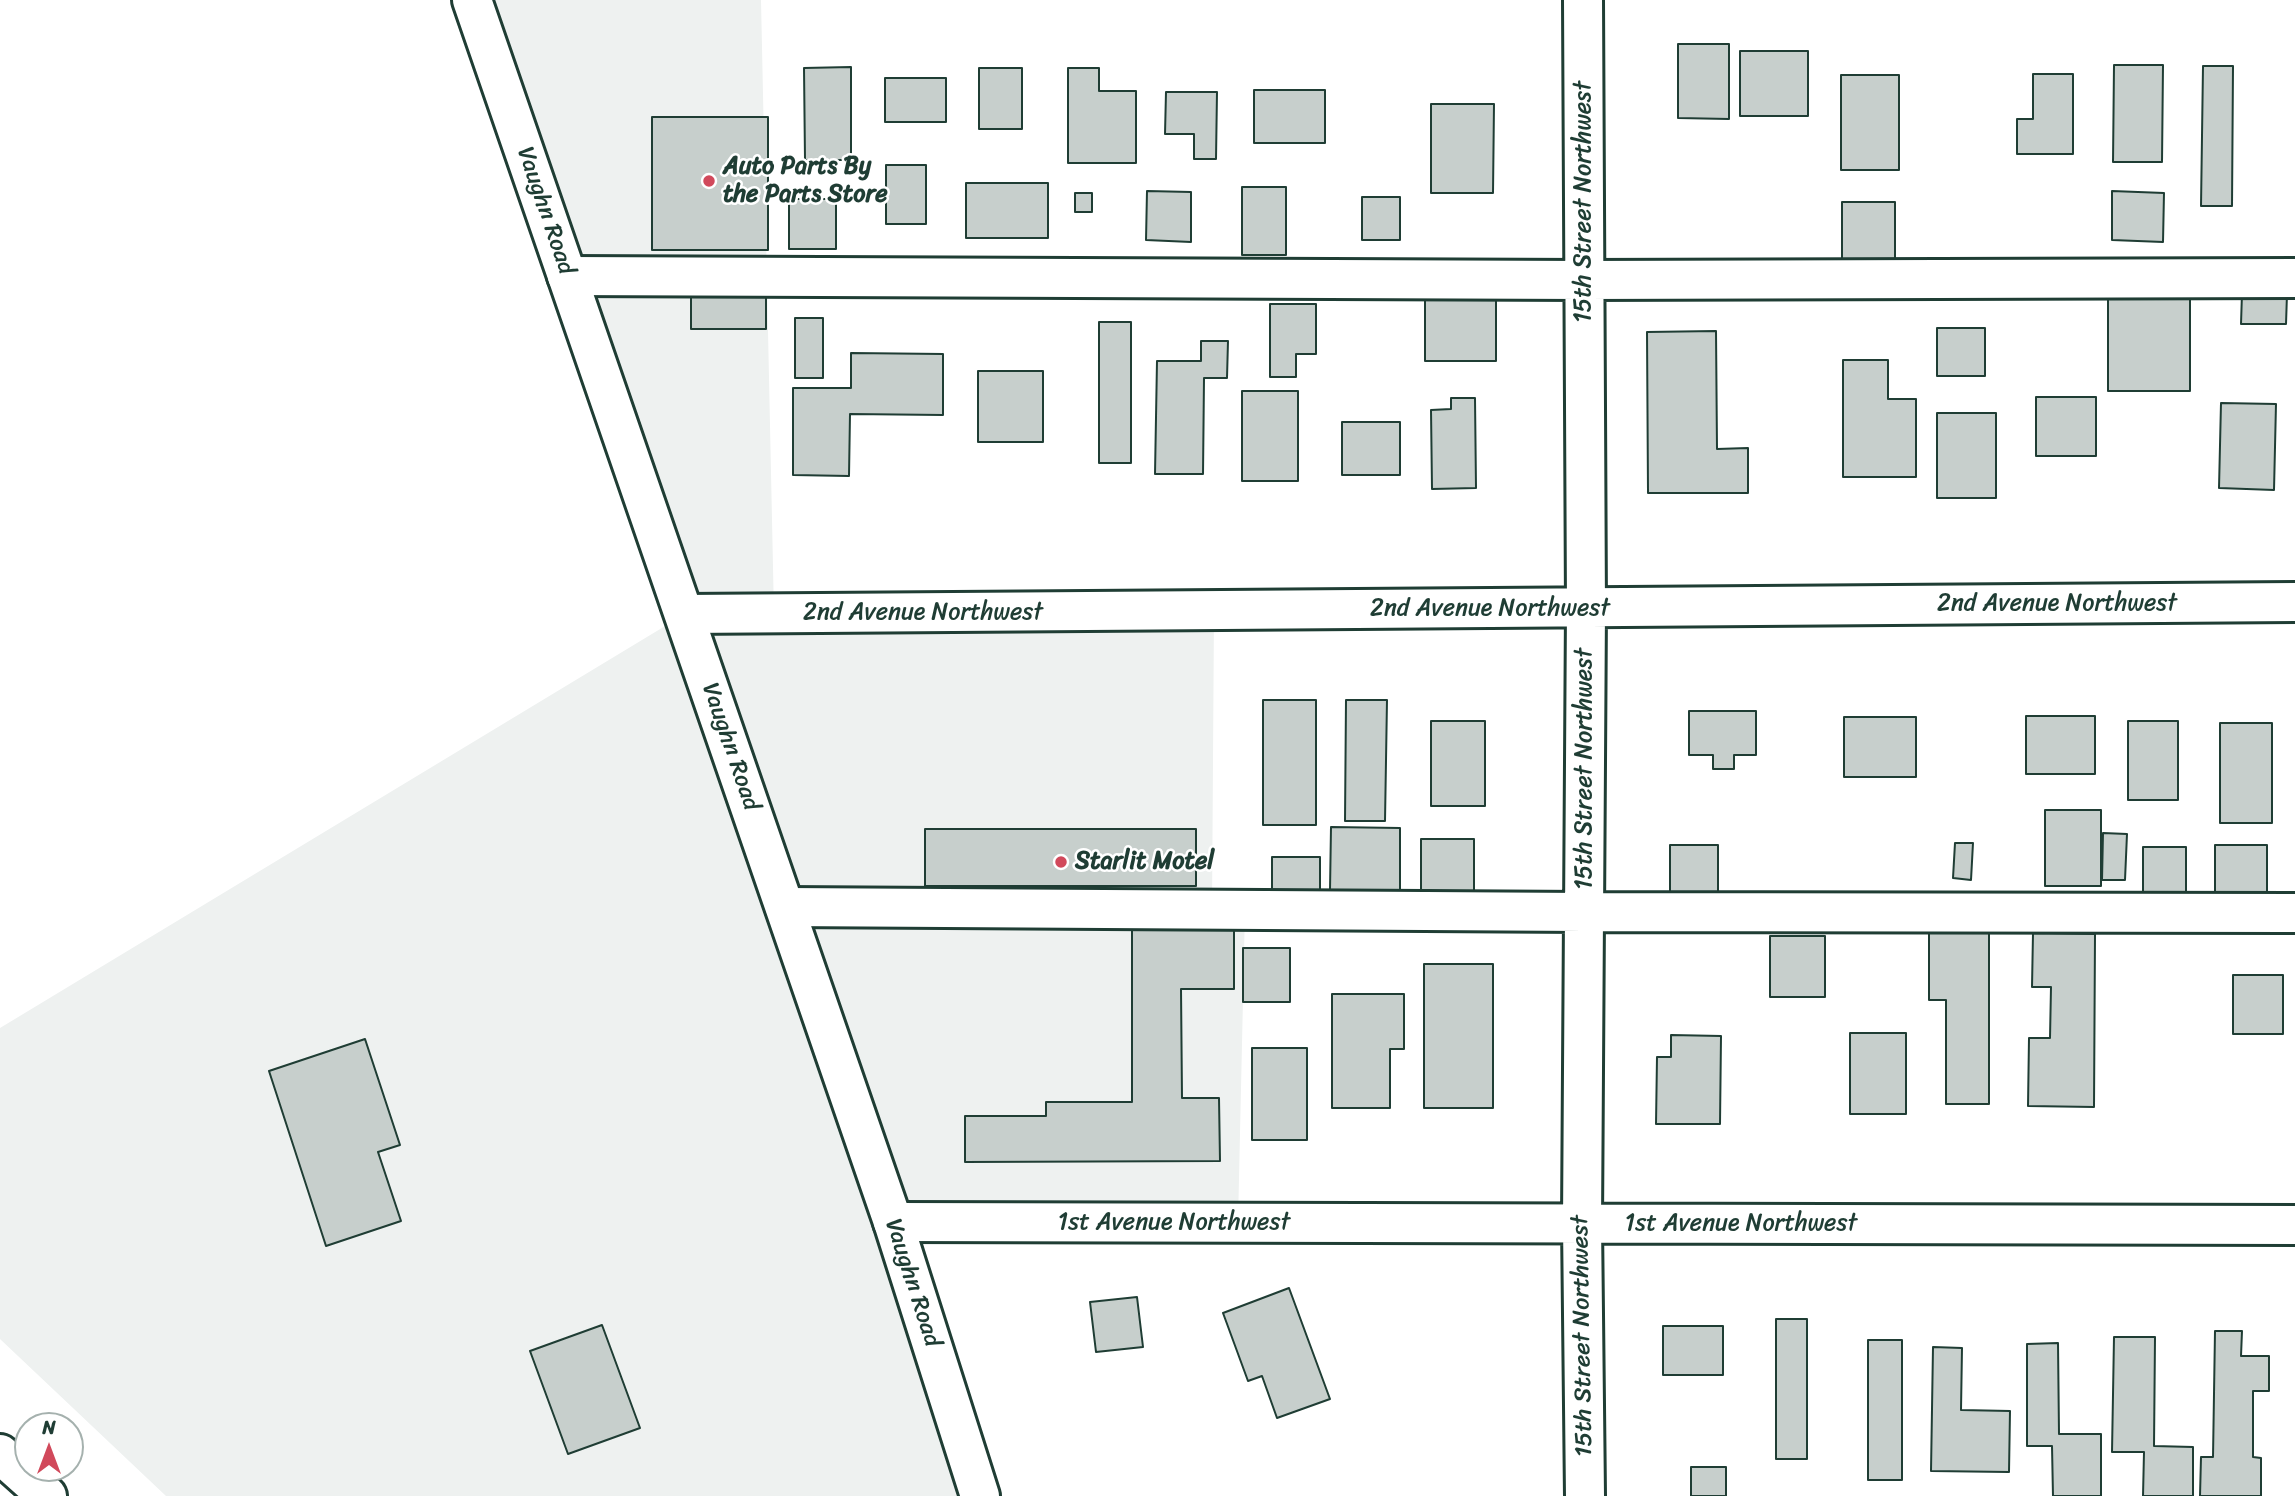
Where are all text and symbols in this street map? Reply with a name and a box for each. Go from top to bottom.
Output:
street label: 15th Street Northwest [1570,81,1598,323]
street label: Vaughn Road [510,143,580,279]
place label: Auto Parts By the Parts Store [723,153,888,209]
marker: Auto Parts By the Parts Store [701,173,717,189]
street label: 2nd Avenue Northwest [1937,590,2177,618]
street label: 2nd Avenue Northwest [1370,595,1610,623]
street label: 2nd Avenue Northwest [803,599,1043,627]
street label: 15th Street Northwest [1571,648,1599,890]
street label: Vaughn Road [695,679,765,815]
place label: Starlit Motel [1075,848,1214,876]
marker: Starlit Motel [1053,854,1069,870]
street label: 1st Avenue Northwest [1058,1209,1290,1237]
street label: 1st Avenue Northwest [1625,1210,1857,1238]
street label: Vaughn Road [878,1215,946,1351]
street label: 15th Street Northwest [1566,1215,1600,1457]
text: N [42,1411,56,1444]
north arrow [14,1412,84,1482]

